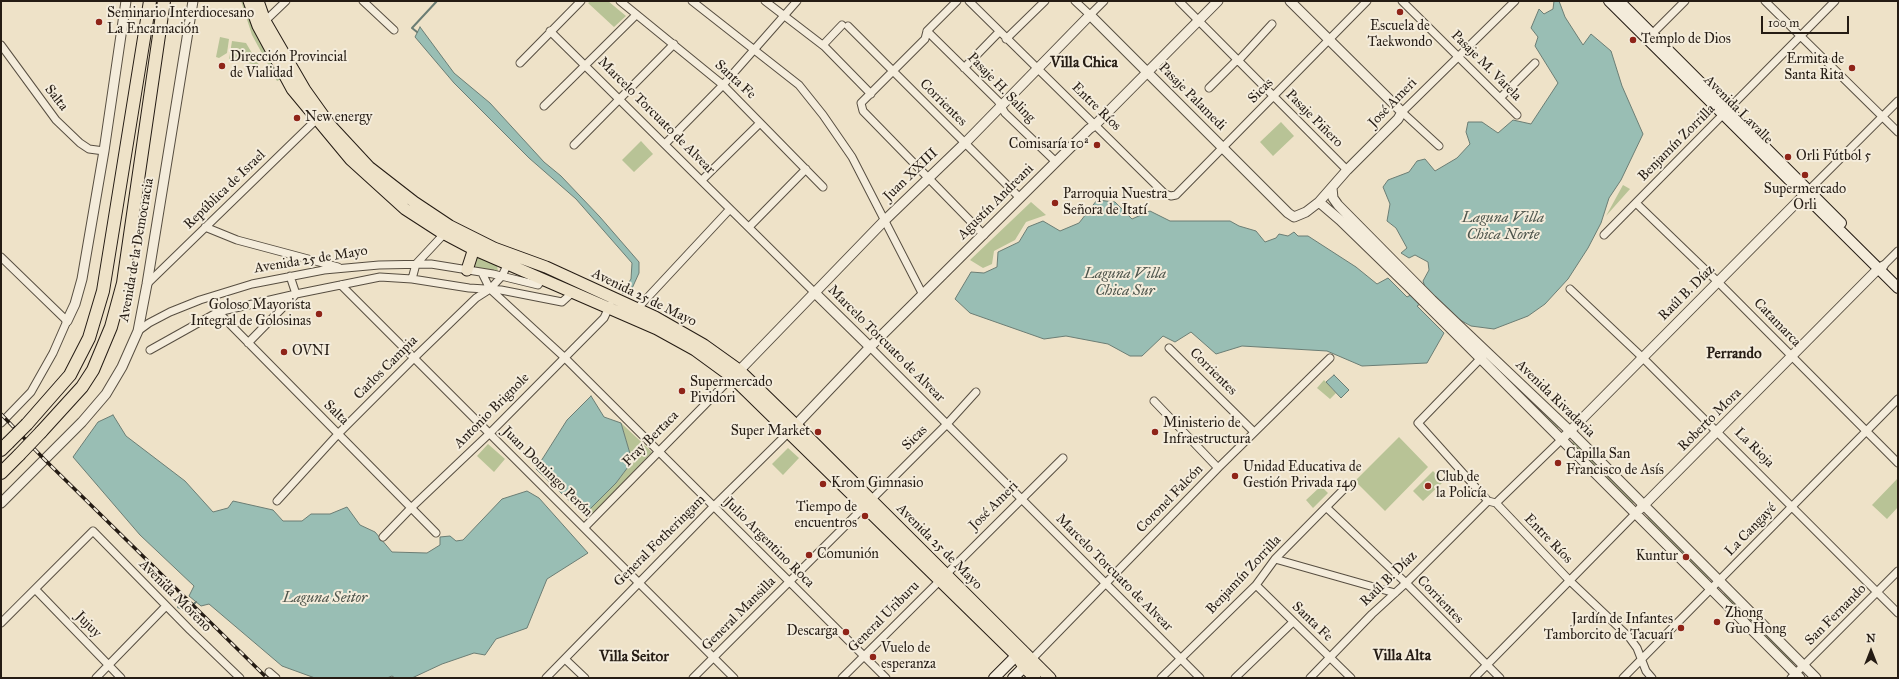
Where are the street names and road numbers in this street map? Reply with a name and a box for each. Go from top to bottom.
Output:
street label: Pasaje M. Varela [1447,27,1525,105]
street label: Pasaje H. Saling [963,50,1039,126]
street label: Marcelo Torcuato de Alvear [594,54,718,178]
street label: Santa Fe [711,57,759,103]
street label: Pasaje Palamedi [1155,60,1229,134]
street label: Avenida Lavalle [1700,72,1776,148]
street label: Sicas [1245,75,1277,107]
street label: José Ameri [1365,75,1421,131]
street label: Corrientes [916,76,970,130]
street label: Entre Ríos [1068,79,1124,135]
street label: Salta [41,82,71,114]
street label: Pasaje Piñero [1282,87,1346,151]
street label: Benjamín Zorrilla [1635,101,1719,185]
street label: Juan XXIII [880,145,942,205]
street label: República de Israel [181,147,269,233]
street label: Agustín Andreani [955,161,1037,243]
street label: Avenida de la Democracia [116,177,158,323]
street label: Avenida 25 de Mayo [253,243,369,277]
street label: Raúl B. Díaz [1655,261,1719,325]
street label: Avenida 25 de Mayo [589,265,699,331]
street label: Marcelo Torcuato de Alvear [824,282,948,406]
street label: Catamarca [1750,295,1804,351]
street label: Carlos Campia [350,332,422,404]
street label: Corrientes [1186,345,1240,399]
street label: Avenida Rivadavia [1512,357,1598,441]
street label: Antonio Brignole [451,370,533,452]
street label: Roberto Mora [1675,385,1745,455]
street label: Salta [320,397,352,429]
street label: Fray Bertaca [619,407,683,471]
street label: Sicas [899,422,931,454]
street label: Juan Domingo Perón [498,423,596,521]
street label: La Rioja [1731,425,1777,471]
street label: Coronel Falcón [1133,461,1207,537]
street label: José Ameri [966,478,1022,534]
street label: General Fotheringam [611,492,709,590]
street label: Julio Argentino Roca [721,495,817,591]
street label: La Cangayé [1722,500,1780,560]
street label: Avenida 25 de Mayo [893,501,985,593]
street label: Marcelo Torcuato de Alvear [1052,511,1176,635]
street label: Entre Ríos [1520,511,1576,567]
street label: Benjamín Zorrilla [1203,532,1285,618]
street label: Raúl B. Díaz [1357,548,1421,610]
street label: Avenida Moreno [135,556,215,636]
street label: General Mansilla [698,573,780,655]
street label: Corrientes [1413,573,1467,627]
street label: General Uriburu [845,578,923,656]
street label: San Fernando [1802,581,1870,649]
street label: Santa Fe [1288,599,1336,645]
street label: Jujuy [71,608,105,642]

